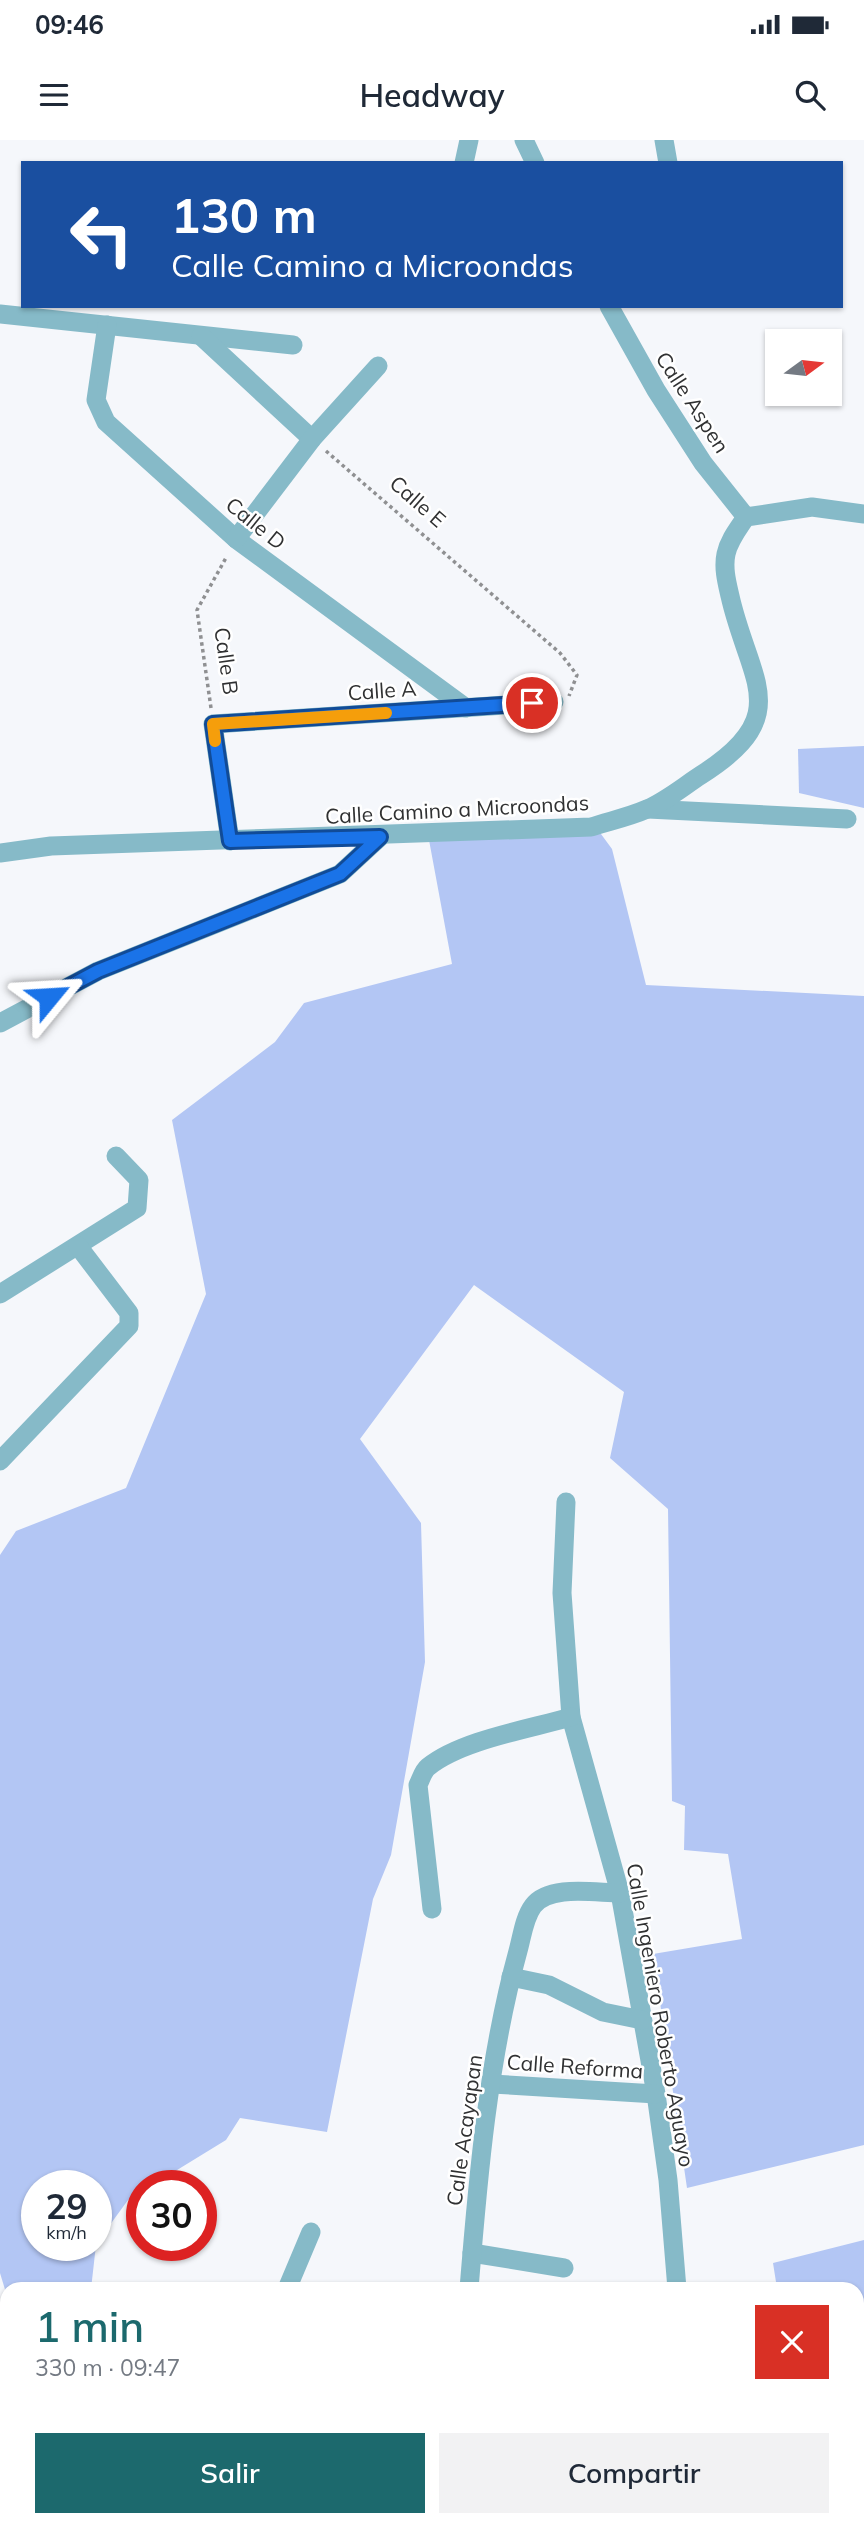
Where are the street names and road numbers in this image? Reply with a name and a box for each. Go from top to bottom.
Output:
street label: Calle Aspen [651,346,735,458]
street label: Calle E [385,470,451,532]
street label: Calle D [221,491,291,555]
street label: Calle B [209,626,245,696]
street label: Calle A [347,675,418,705]
street label: Calle Camino a Microondas [324,789,590,829]
street label: Calle Ingeniero Roberto Aguayo [621,1861,701,2169]
street label: Calle Reforma [506,2048,644,2084]
street label: Calle Acayapan [441,2053,487,2207]

